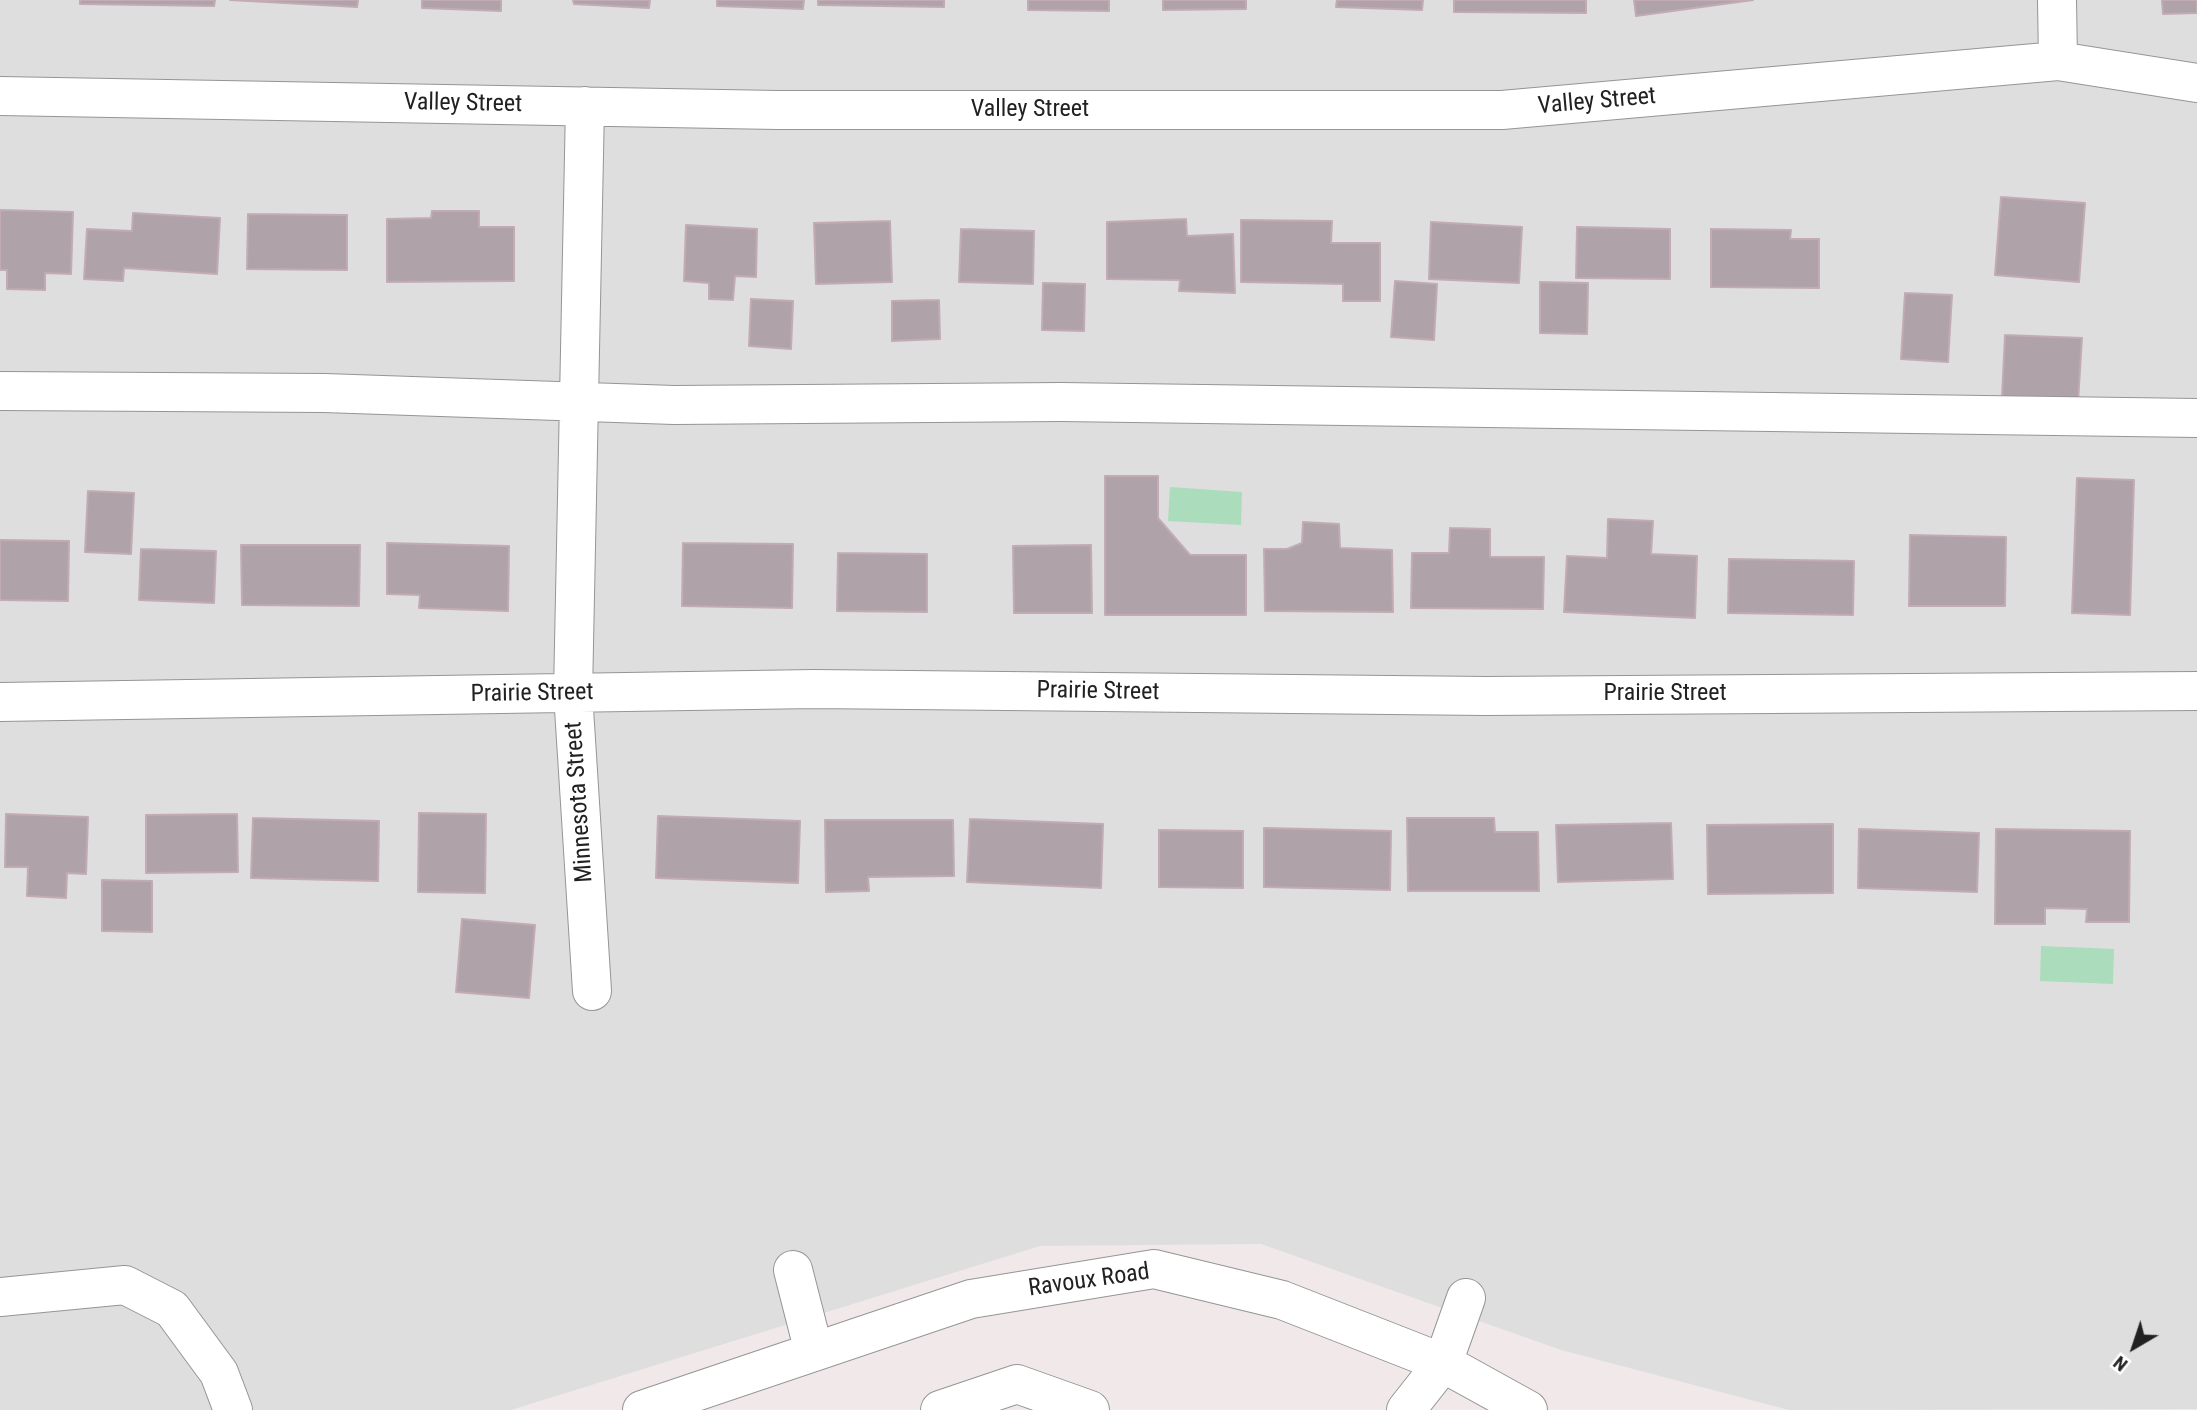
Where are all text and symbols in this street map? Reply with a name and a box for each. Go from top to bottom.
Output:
street label: Valley Street [1537,83,1657,121]
street label: Valley Street [404,89,522,119]
street label: Valley Street [971,96,1089,124]
street label: Prairie Street [1036,677,1160,707]
street label: Prairie Street [470,679,594,709]
street label: Prairie Street [1604,680,1726,708]
street label: Minnesota Street [560,720,600,884]
street label: Ravoux Road [1027,1258,1151,1304]
north arrow [2099,1312,2169,1382]
text: N [2109,1351,2132,1376]

